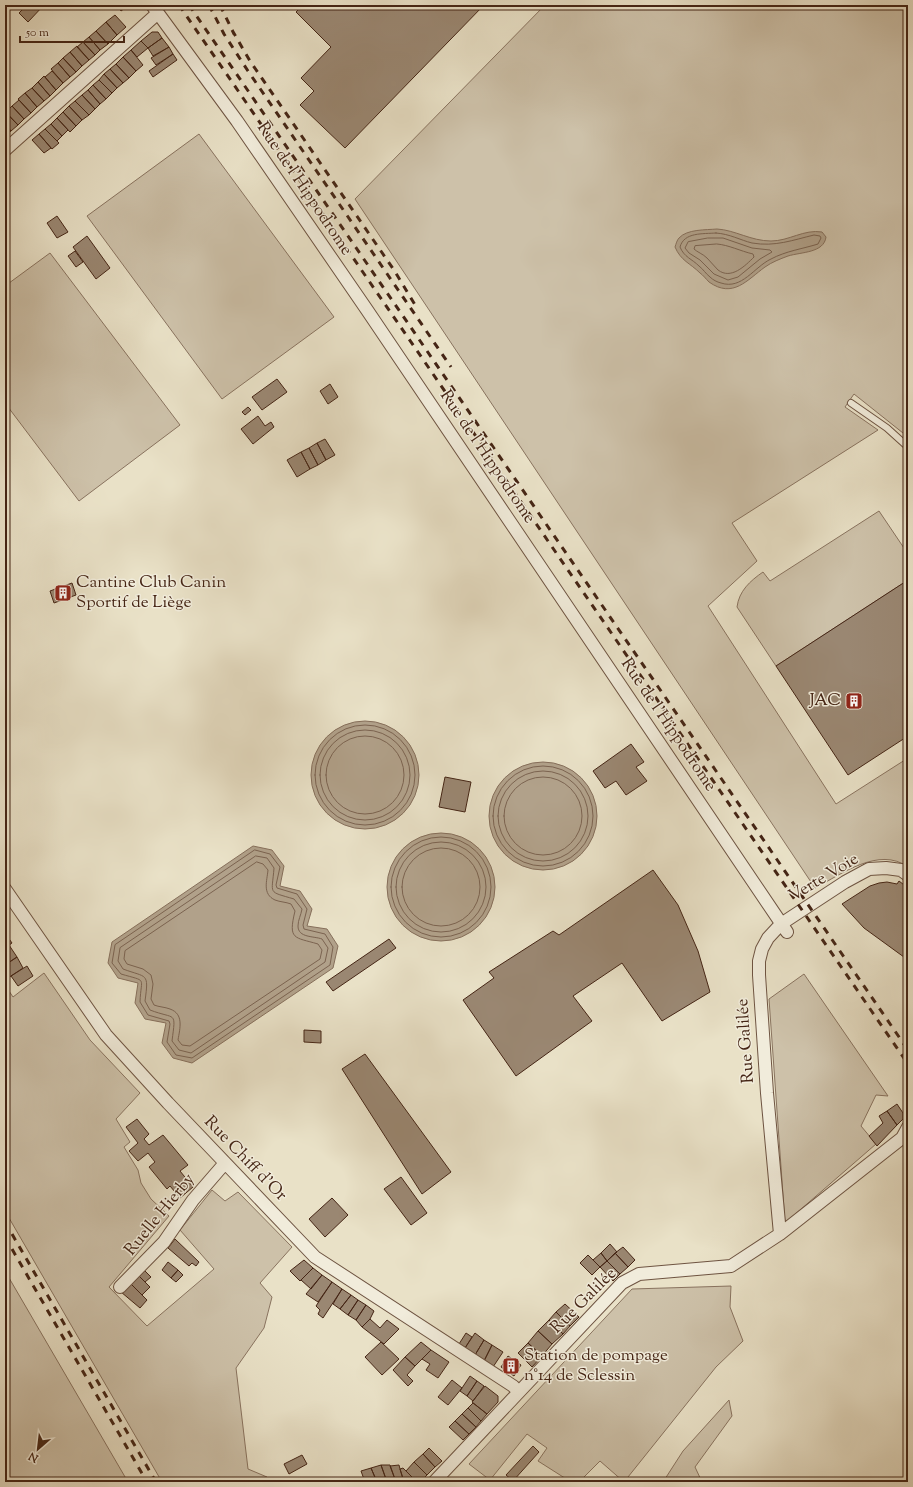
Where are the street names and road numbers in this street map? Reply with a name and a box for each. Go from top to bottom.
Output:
street label: Rue de l'Hippodrome [250,118,358,261]
street label: Rue de l'Hippodrome [433,386,541,529]
street label: Rue de l'Hippodrome [614,654,722,797]
street label: Verte Voie [785,848,864,908]
street label: Rue Galilée [731,998,761,1084]
street label: Rue Chiff d'Or [198,1111,292,1207]
street label: Ruelle Hierby [119,1168,201,1261]
street label: Rue Galilée [546,1262,623,1339]

